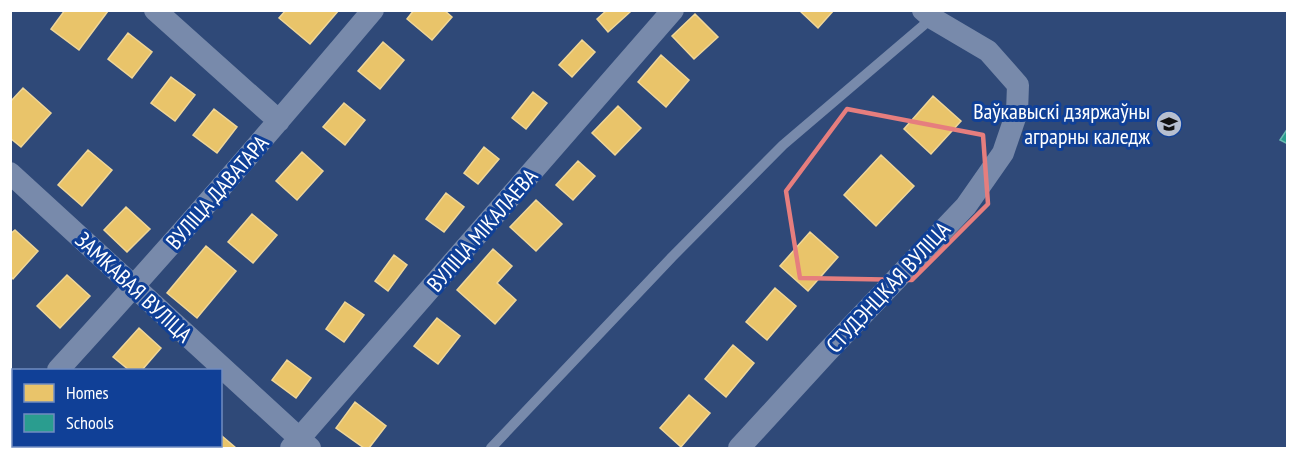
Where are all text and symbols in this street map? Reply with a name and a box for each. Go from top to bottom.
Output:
place label: Ваўкавыскі дзяржаўны аграрны каледж [973,97,1150,150]
school or university icon: Ваўкавыскі дзяржаўны аграрны каледж [1154,109,1184,139]
street label: ВУЛІЦА ДАВАТАРА [160,129,275,255]
street label: ВУЛІЦА МІКАЛАЕВА [421,162,544,298]
street label: СТУДЭНЦКАЯ ВУЛІЦА [820,215,956,359]
street label: ЗАМКАВАЯ ВУЛІЦА [70,226,199,349]
legend [12,369,222,447]
text: Homes [66,381,109,404]
text: Schools [66,411,114,434]

